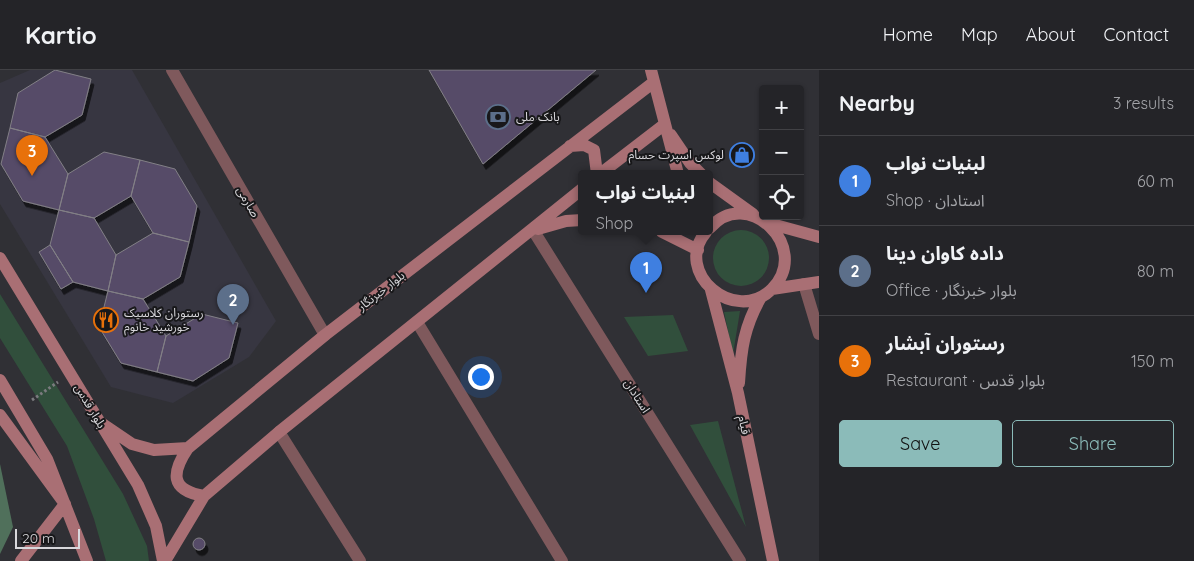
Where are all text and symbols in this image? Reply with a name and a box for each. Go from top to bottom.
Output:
text: Kartio [25,20,97,50]
text: Home [883,23,933,46]
text: Map [961,23,998,46]
text: About [1026,23,1076,46]
text: Contact [1104,23,1169,46]
map controls [759,85,804,220]
button: + [759,85,804,130]
text: Nearby [839,90,915,116]
text: 3 results [1113,93,1174,113]
bank icon: بانک ملی [485,104,511,130]
place label: بانک ملی [516,109,560,124]
button: − [759,130,804,175]
pin: 3 [16,135,48,176]
shop icon: لوکس اسپرت حسام [729,142,755,168]
place label: لوکس اسپرت حسام [629,147,724,164]
text: لبنیات نواب [886,151,985,175]
popup [578,170,713,235]
text: 1 [852,171,858,191]
text: 60 m [1137,171,1174,191]
button: locate [759,175,804,220]
text: لبنیات نواب [596,180,695,204]
street label: صارمی [234,184,263,220]
text: Shop · استادان [886,190,985,210]
text: Shop [596,213,633,233]
text: داده کاوان دینا [886,241,1004,265]
pin: 1 [630,252,662,293]
text: 2 [850,261,860,281]
text: 80 m [1137,261,1174,281]
street label: بلوار خبرنگار [353,268,407,314]
text: Office · بلوار خبرنگار [886,280,1017,300]
pin: 2 [217,284,249,325]
place label: رستوران کلاسیک خورشید خانوم [124,305,204,336]
restaurant icon: رستوران کلاسیک خورشید خانوم [93,307,119,333]
text: رستوران آبشار [886,331,1005,355]
text: 3 [851,351,859,371]
text: 150 m [1131,351,1174,371]
your location [468,364,494,390]
text: Restaurant · بلوار قدس [886,370,1045,390]
street label: استادان [621,376,654,416]
street label: بلوار قدس [71,381,110,431]
street label: قیام [733,414,754,436]
button: Save [839,420,1002,467]
button: Share [1012,420,1174,467]
scale bar [15,526,80,549]
text: 20 m [22,529,55,547]

